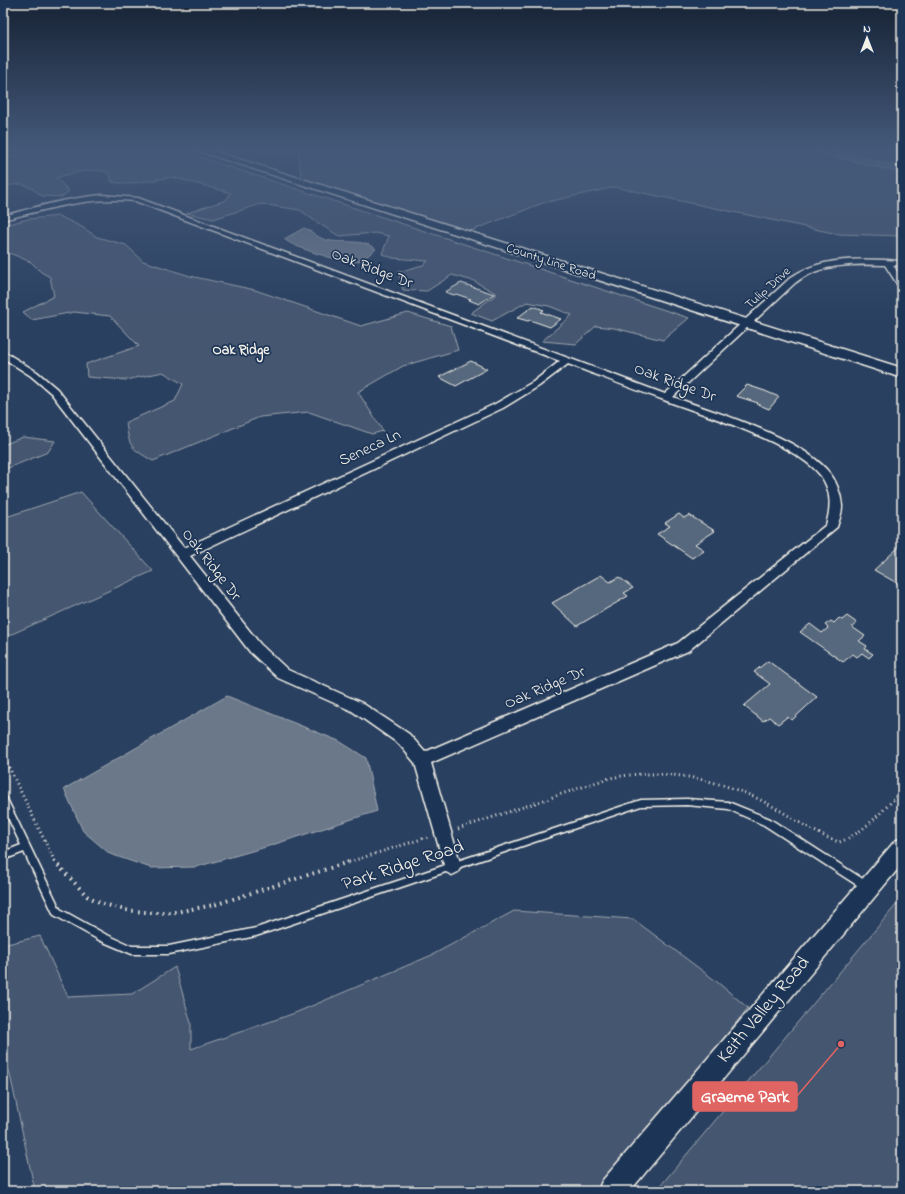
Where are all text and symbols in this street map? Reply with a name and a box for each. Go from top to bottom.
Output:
north arrow [847,18,887,58]
text: N [863,21,871,37]
street label: County Line Road [503,239,599,287]
street label: Oak Ridge Dr [328,242,416,296]
street label: Tulip Drive [741,262,795,314]
district label: Oak Ridge [212,340,270,363]
street label: Oak Ridge Dr [631,357,720,409]
street label: Seneca Ln [335,423,405,473]
street label: Oak Ridge Dr [175,524,247,606]
street label: Oak Ridge Dr [501,660,589,716]
street label: Park Ridge Road [339,833,468,900]
street label: Keith Valley Road [711,951,818,1070]
callout: Graeme Park [693,1082,797,1111]
text: Graeme Park [701,1085,790,1110]

